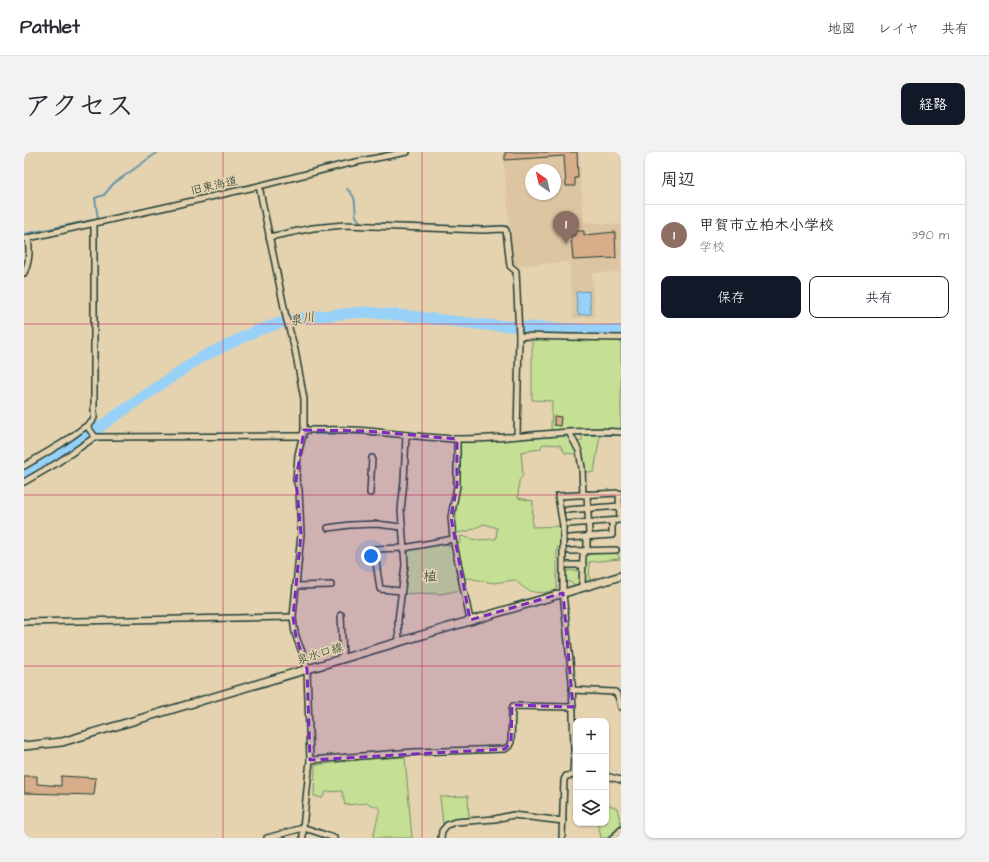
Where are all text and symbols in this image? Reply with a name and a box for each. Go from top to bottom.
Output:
text: Pathlet [20,14,80,41]
text: 地図 [828,19,856,39]
text: レイヤ [878,19,919,39]
text: 共有 [941,19,969,39]
button: 経路 [901,83,965,125]
text: アクセス [24,87,134,126]
north arrow [525,164,561,200]
text: 周辺 [661,168,695,192]
street label: 旧東海道 [189,172,239,200]
pin: 1 [553,211,579,244]
text: 甲賀市立柏木小学校 [699,215,834,236]
text: 1 [673,226,675,244]
text: 390 m [911,226,949,244]
text: 学校 [699,238,725,256]
button: 保存 [661,276,801,318]
button: 共有 [809,276,949,318]
water label: 泉川 [288,308,316,330]
your location [361,546,381,566]
district label: 植 [423,567,437,587]
street label: 泉水口線 [295,639,345,669]
map controls [573,718,609,826]
button: + [573,718,609,754]
button: − [573,754,609,790]
button: layers [573,790,609,826]

